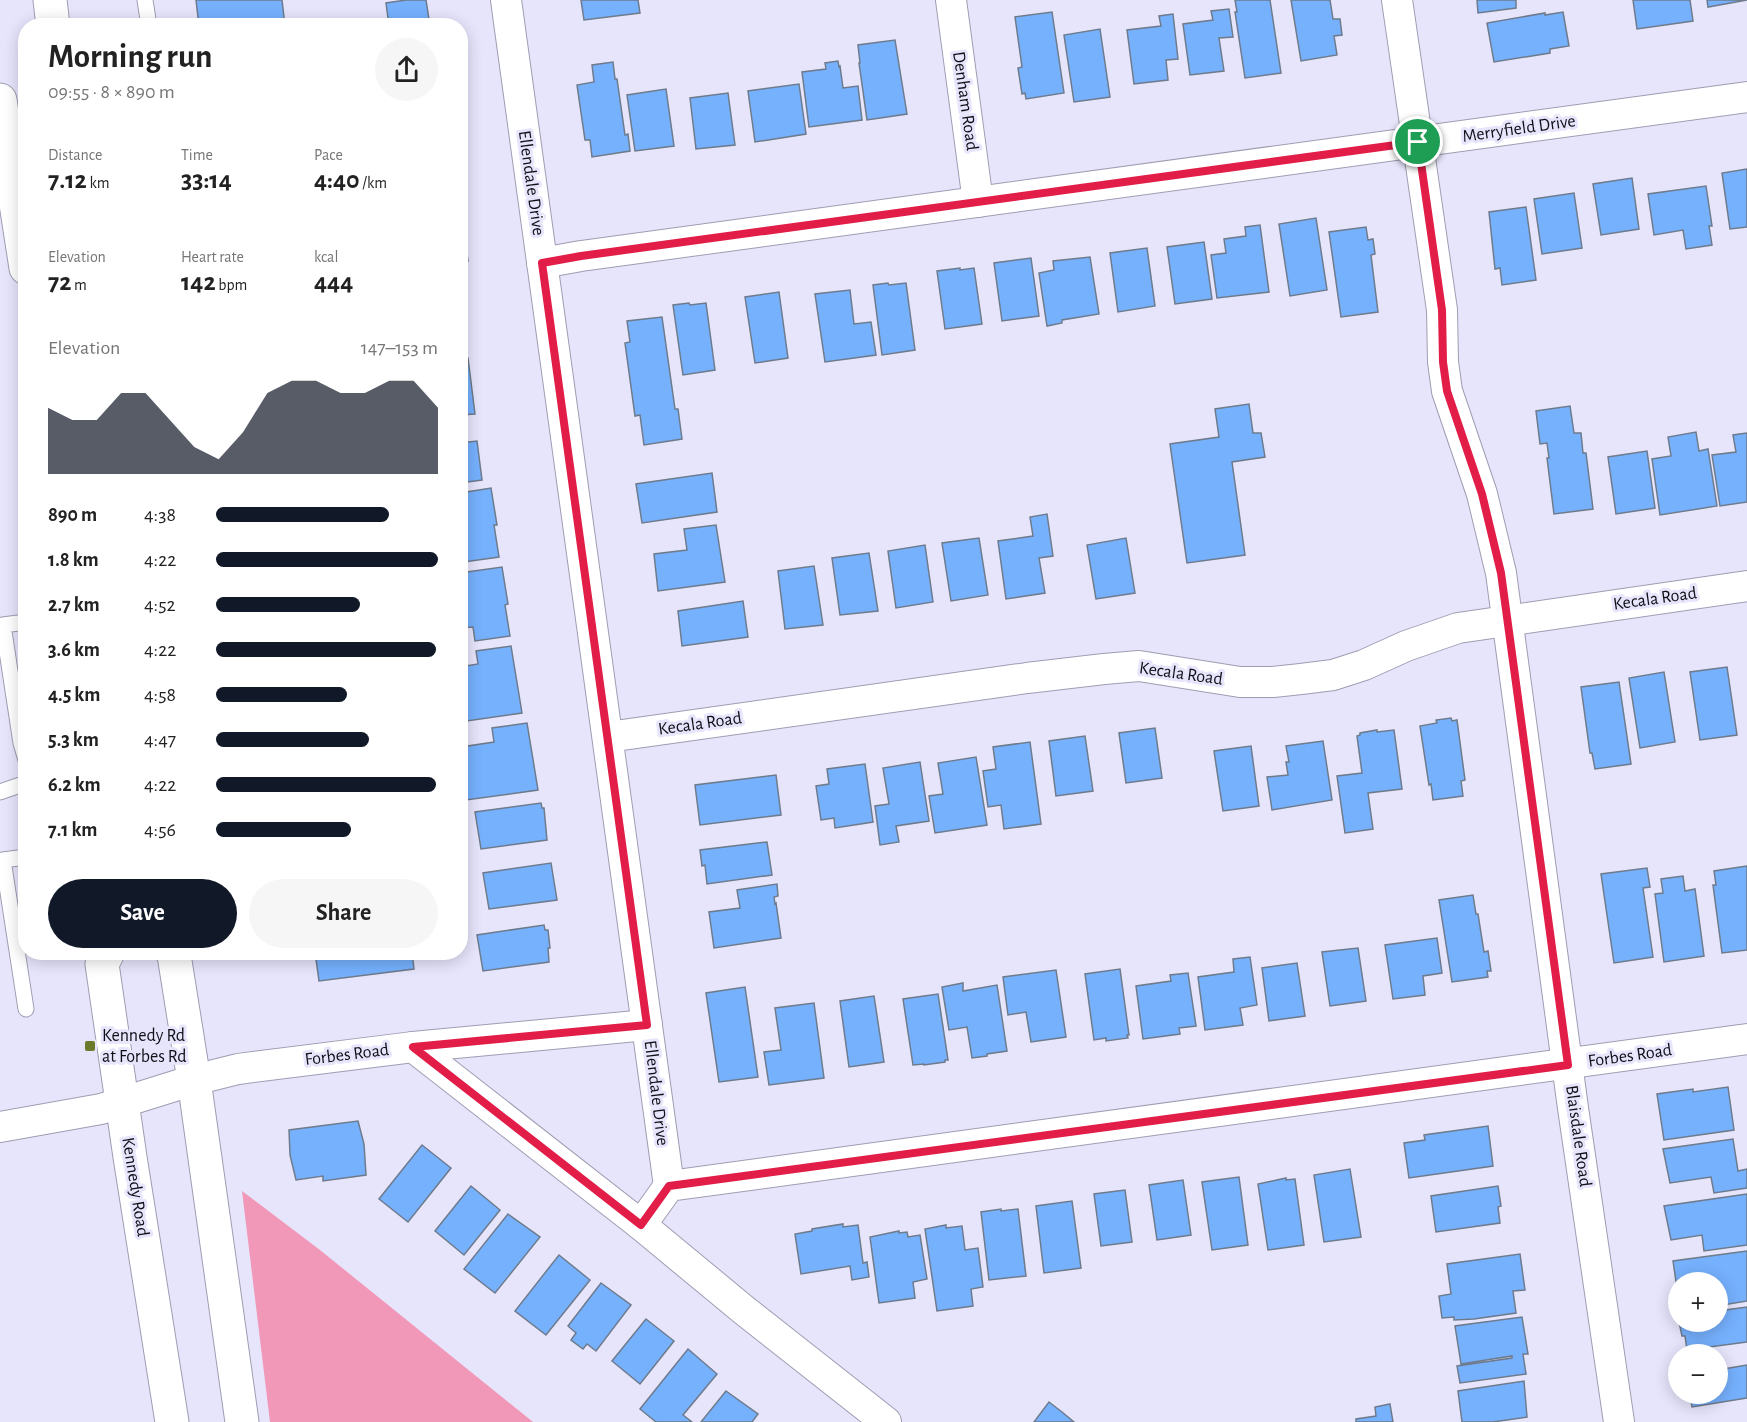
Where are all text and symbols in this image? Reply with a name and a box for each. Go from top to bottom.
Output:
button: share [375,38,438,101]
text: Morning run [48,41,212,74]
street label: Denham Road [949,50,981,152]
text: 09:55 · 8 × 890 m [48,82,175,102]
street label: Merryfield Drive [1461,112,1577,146]
pin [1392,116,1443,167]
icon: arrive [1401,125,1434,158]
street label: Ellendale Drive [515,129,547,237]
text: Distance [48,147,102,163]
text: Time [181,147,213,163]
text: Pace [314,147,343,163]
text: 7.12 [48,167,87,193]
text: 33:14 [181,167,232,193]
text: 4:40 [314,167,360,193]
text: km [87,175,110,191]
text: /km [360,175,387,191]
text: Elevation [48,249,106,265]
text: Heart rate [181,249,244,265]
text: kcal [314,249,338,265]
text: 72 [48,269,71,295]
text: 142 [181,269,216,295]
text: 444 [314,269,353,295]
text: m [71,277,87,293]
text: bpm [216,277,247,293]
text: Elevation [48,338,120,358]
text: 147–153 m [361,338,438,358]
text: 890 m [48,505,97,525]
text: 4:38 [144,505,176,525]
text: 1.8 km [48,550,99,570]
text: 4:22 [144,550,176,570]
street label: Kecala Road [1612,584,1698,614]
text: 2.7 km [48,595,100,615]
text: 4:52 [144,595,176,615]
text: 3.6 km [48,640,100,660]
text: 4:22 [144,640,176,660]
street label: Kecala Road [1138,659,1224,689]
text: 4.5 km [48,685,100,705]
text: 4:58 [144,685,176,705]
street label: Kecala Road [657,709,743,739]
text: 5.3 km [48,730,99,750]
text: 4:47 [144,730,176,750]
text: 6.2 km [48,775,101,795]
text: 4:22 [144,775,176,795]
text: 7.1 km [48,820,97,840]
text: 4:56 [144,820,176,840]
button: Save [48,879,237,948]
button: Share [249,879,438,948]
place label: Kennedy Rd at Forbes Rd [102,1027,187,1066]
marker: Kennedy Rd at Forbes Rd [83,1039,97,1053]
street label: Ellendale Drive [641,1039,671,1147]
street label: Forbes Road [304,1041,390,1069]
street label: Forbes Road [1587,1041,1673,1071]
street label: Blaisdale Road [1562,1084,1594,1188]
street label: Kennedy Road [118,1136,152,1238]
map controls [1668,1272,1728,1404]
button: + [1668,1272,1728,1332]
button: − [1668,1344,1728,1404]

